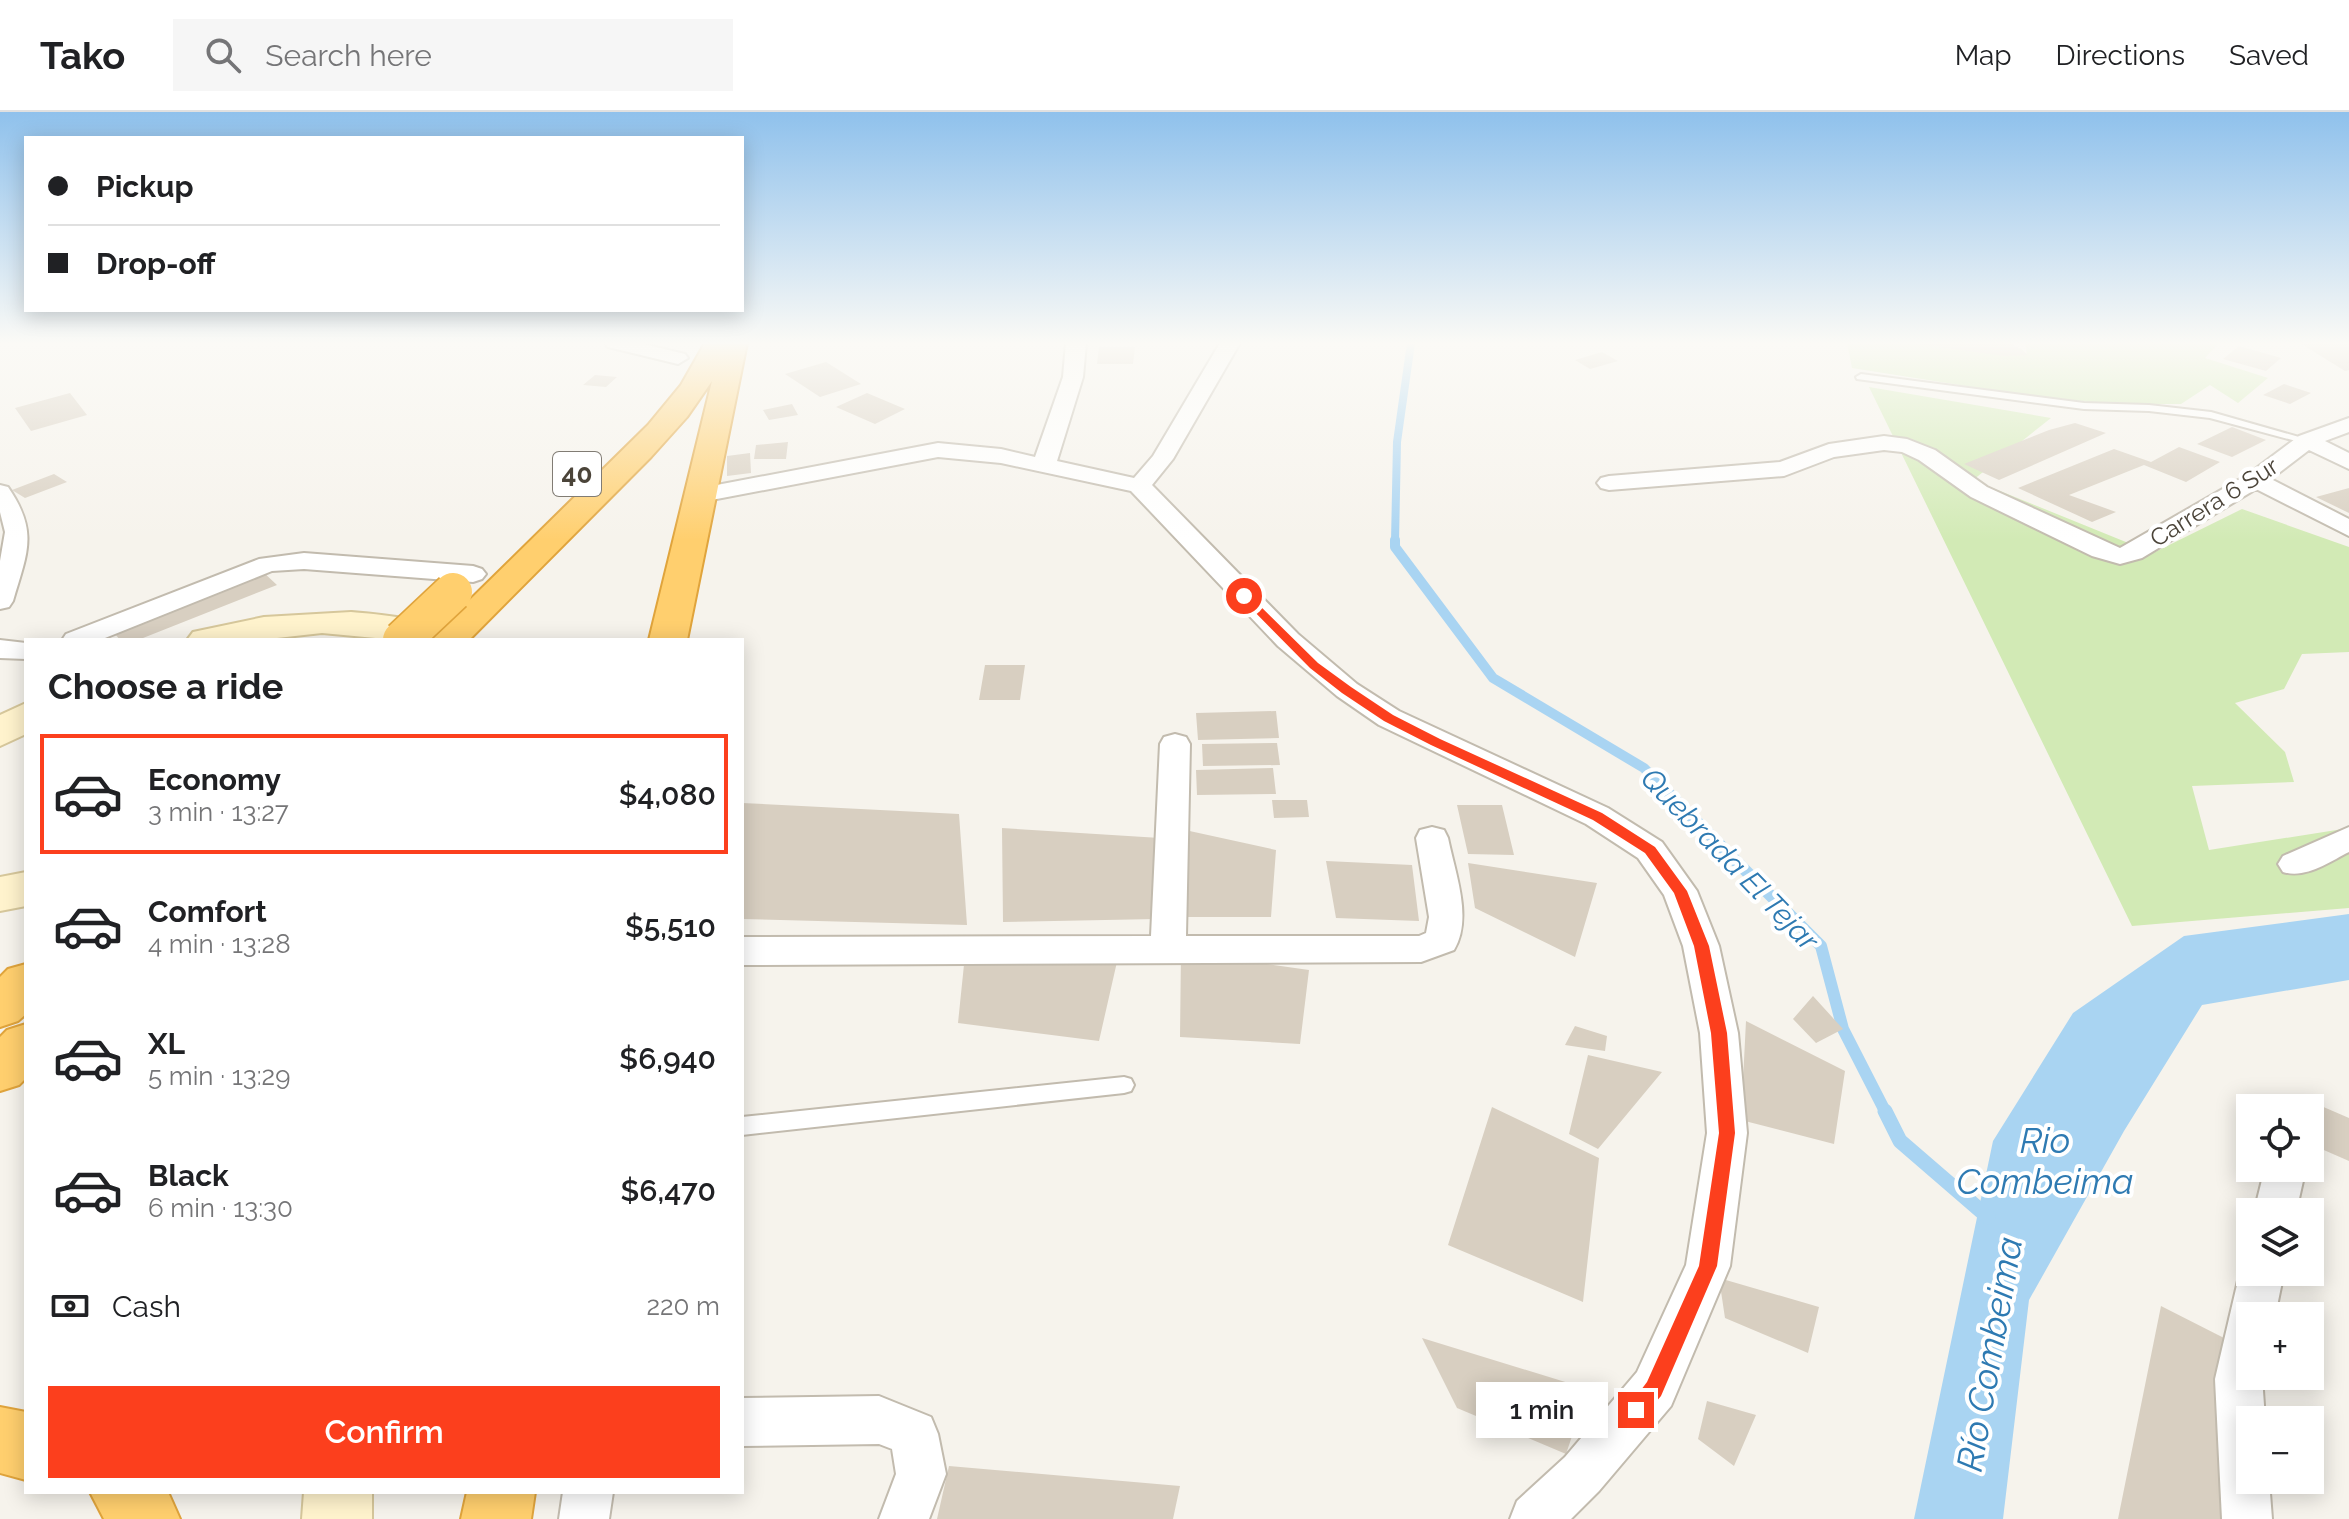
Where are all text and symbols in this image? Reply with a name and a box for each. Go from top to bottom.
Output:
search box [173,19,733,91]
text: Tako [40,33,125,78]
icon: search [201,33,245,77]
text: Search here [265,38,432,73]
text: Map [1955,39,2012,72]
text: Directions [2056,39,2185,72]
text: Saved [2229,39,2309,72]
text: Pickup [96,169,194,204]
text: Drop-off [96,246,216,281]
street label: Carrera 6 Sur [2145,451,2284,553]
road number: 40 [553,452,601,496]
route start [1226,578,1262,614]
text: Choose a ride [48,665,283,707]
icon: car [52,758,124,830]
water label: Quebrada El Tejar [1634,760,1827,959]
text: Economy [148,762,281,797]
text: $4,080 [619,777,716,812]
text: 3 min · 13:27 [148,797,289,827]
icon: car [52,890,124,962]
text: Comfort [148,894,267,929]
text: $5,510 [625,909,716,944]
text: 4 min · 13:28 [148,929,291,959]
icon: car [52,1022,124,1094]
text: XL [148,1026,185,1061]
text: $6,940 [619,1041,716,1076]
text: 5 min · 13:29 [148,1061,290,1091]
map controls [2236,1094,2324,1494]
button: locate [2236,1094,2324,1182]
water label: Rio Combeima [1956,1119,2134,1202]
icon: car [52,1154,124,1226]
text: Black [148,1158,229,1193]
text: $6,470 [621,1173,716,1208]
text: 6 min · 13:30 [148,1193,293,1223]
button: layers [2236,1198,2324,1286]
water label: Río Combeima [1948,1234,2030,1474]
icon: cash [48,1284,92,1328]
text: Cash [112,1289,181,1324]
text: 220 m [646,1291,720,1321]
button: + [2236,1302,2324,1390]
callout: 1 min [1476,1382,1608,1438]
button: Confirm [48,1386,720,1478]
route end [1618,1392,1654,1428]
text: 1 min [1510,1395,1574,1425]
button: − [2236,1406,2324,1494]

